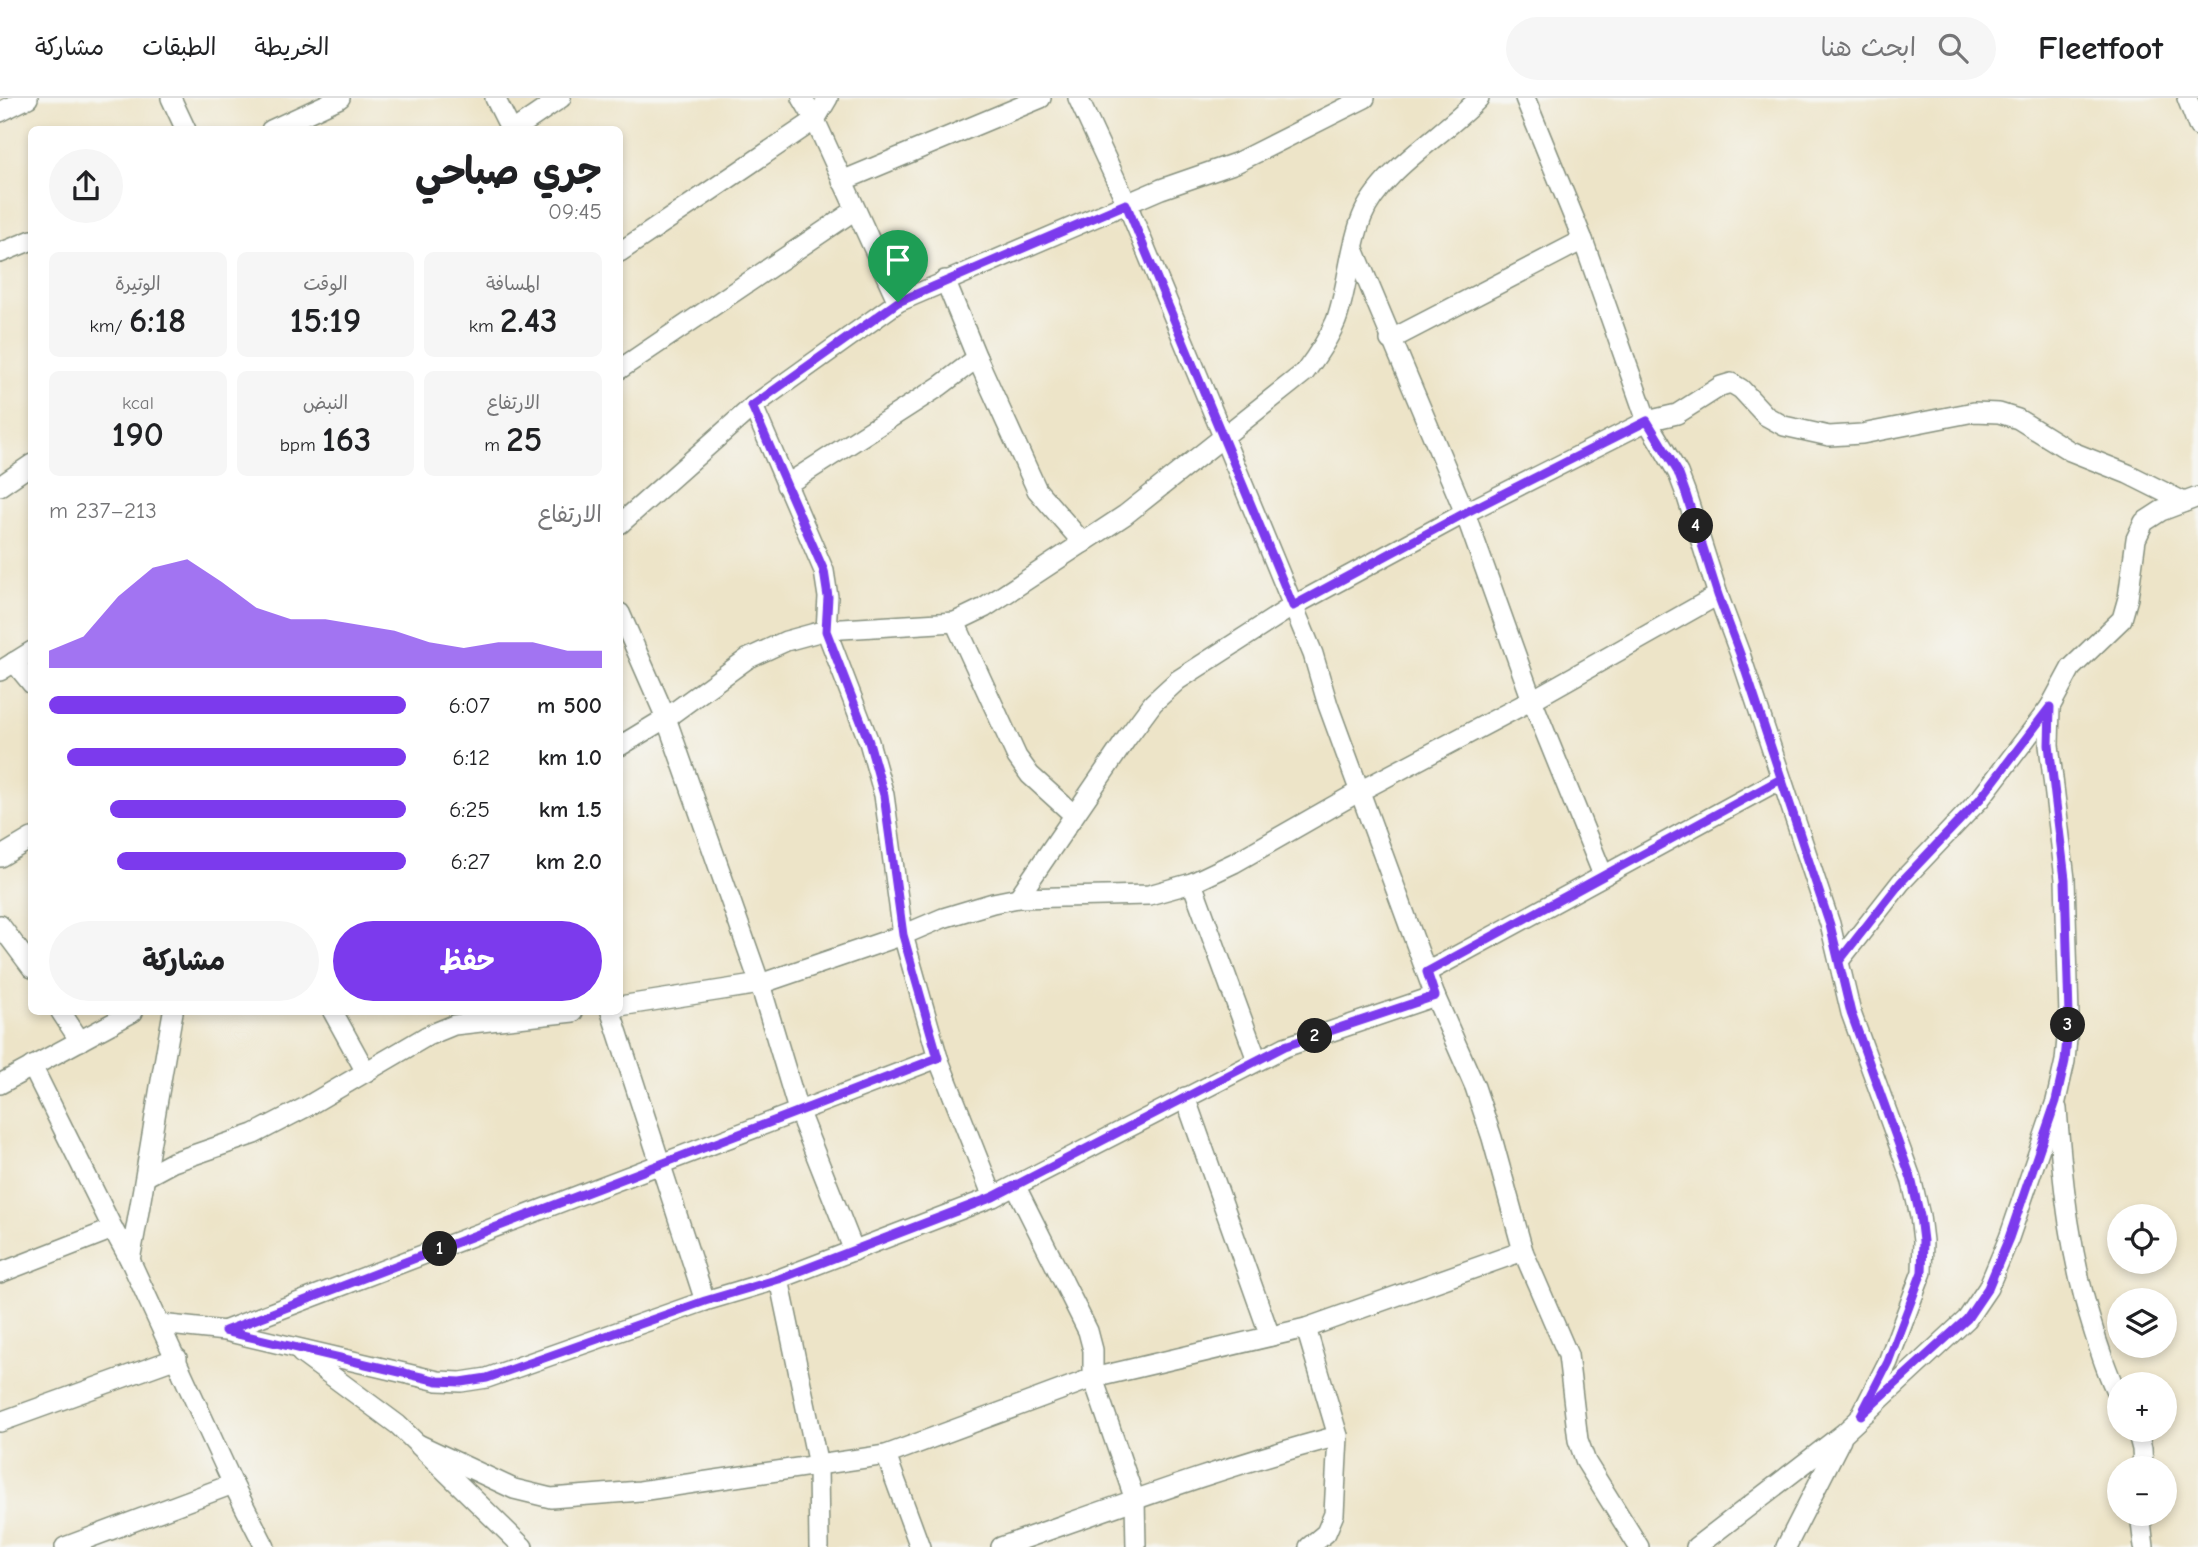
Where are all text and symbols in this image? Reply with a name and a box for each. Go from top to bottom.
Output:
search box [1506,17,1996,80]
icon: search [1934,29,1972,67]
text: Fleetfoot [2038,29,2163,67]
text: مشاركة [35,33,104,61]
text: الطبقات [142,33,217,61]
text: الخريطة [255,33,329,61]
text: ابحث هنا [1820,33,1916,63]
button: share [49,149,123,223]
text: جري صباحي [415,150,602,194]
text: 09:45 [548,198,602,225]
pin [868,230,928,302]
icon: arrive [879,241,917,279]
text: الوتيرة [115,273,161,295]
text: الوقت [303,273,348,295]
text: المسافة [486,273,540,295]
text: 6:18 [129,300,186,341]
text: 15:19 [290,300,361,341]
text: 2.43 [500,300,558,341]
text: /km [89,315,129,337]
text: km [469,315,500,337]
text: kcal [122,392,154,414]
text: النبض [303,392,348,414]
text: الارتفاع [487,392,540,414]
text: 190 [112,414,164,455]
text: 163 [322,419,371,460]
text: 25 [506,419,542,460]
text: bpm [280,434,322,456]
text: m [484,434,506,456]
text: 213–237 m [49,497,157,524]
text: الارتفاع [538,501,602,528]
pin: 4 [1678,508,1714,544]
text: 4 [1691,514,1700,536]
text: 6:07 [448,692,490,719]
text: 500 m [537,692,602,719]
text: 6:12 [452,744,490,771]
text: 1.0 km [538,744,602,771]
text: 6:25 [449,796,490,823]
text: 1.5 km [539,796,602,823]
text: 6:27 [451,848,490,875]
text: 2.0 km [536,848,602,875]
button: مشاركة [49,921,319,1001]
button: حفظ [333,921,602,1001]
pin: 3 [2050,1007,2086,1042]
text: 3 [2063,1013,2072,1035]
pin: 2 [1298,1018,1332,1054]
text: 2 [1310,1024,1319,1046]
map controls [2107,1204,2177,1526]
button: locate [2107,1204,2177,1274]
pin: 1 [422,1232,458,1266]
text: 1 [436,1237,443,1259]
button: layers [2107,1288,2177,1358]
button: + [2107,1372,2177,1442]
button: − [2107,1456,2177,1526]

